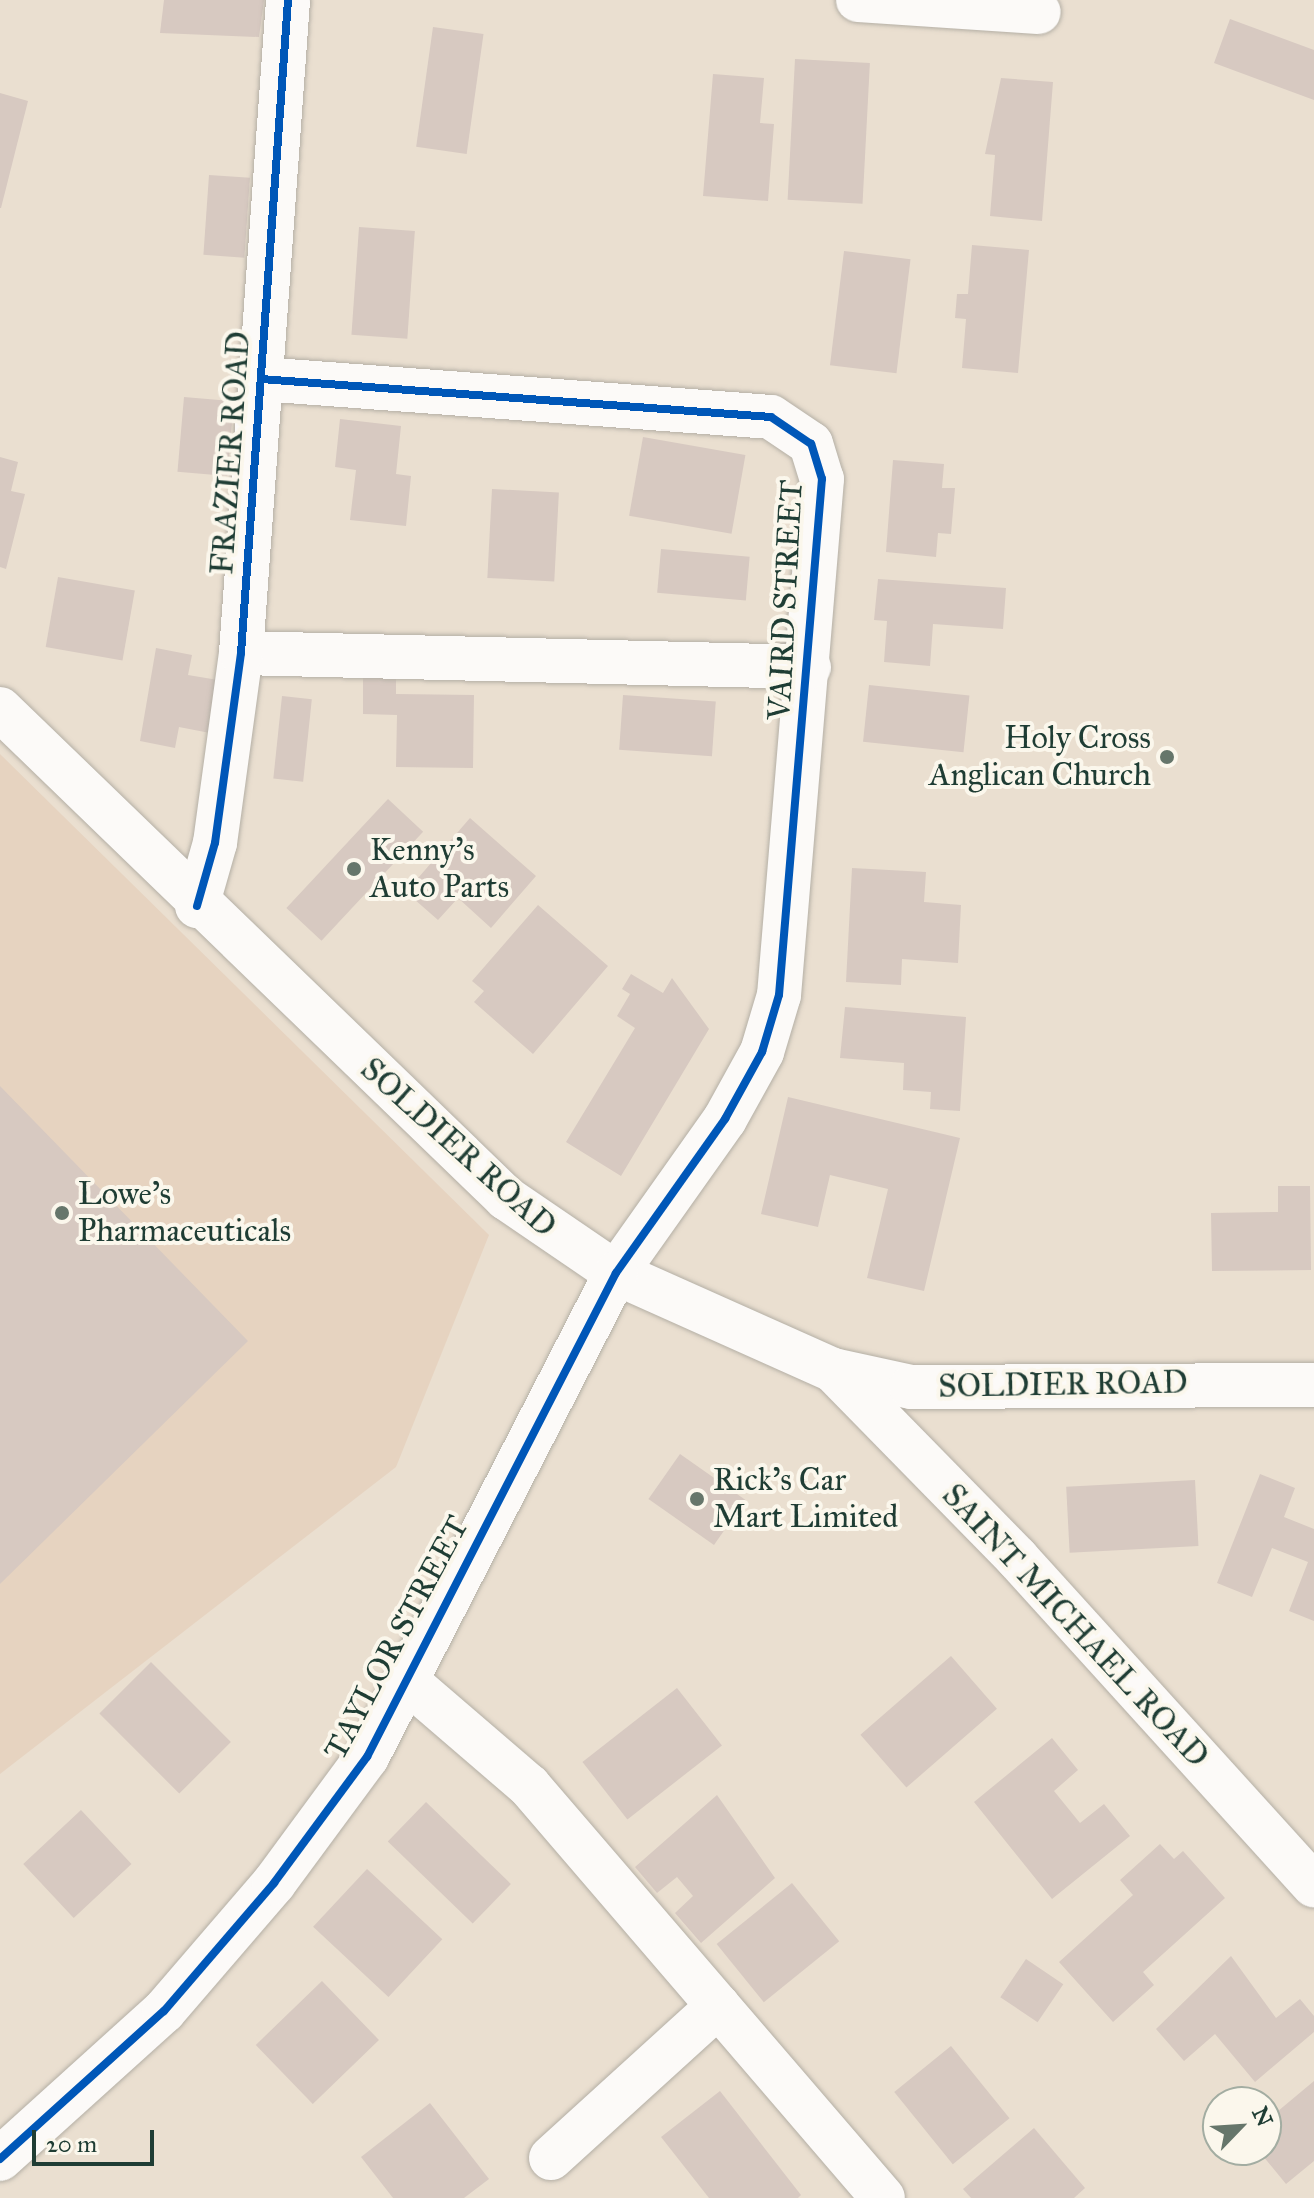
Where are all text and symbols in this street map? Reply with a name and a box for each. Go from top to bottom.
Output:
street label: FRAZIER ROAD [203,330,259,576]
street label: VAIRD STREET [761,479,811,721]
place label: Holy Cross Anglican Church [929,720,1151,795]
marker: Holy Cross Anglican Church [1158,748,1176,766]
place label: Kenny's Auto Parts [370,832,509,907]
marker: Kenny's Auto Parts [345,860,363,878]
street label: SOLDIER ROAD [352,1050,564,1246]
place label: Lowe's Pharmaceuticals [78,1176,291,1251]
marker: Lowe's Pharmaceuticals [53,1204,71,1222]
street label: SOLDIER ROAD [938,1364,1188,1406]
place label: Rick's Car Mart Limited [713,1462,898,1537]
street label: SAINT MICHAEL ROAD [934,1476,1216,1776]
marker: Rick's Car Mart Limited [688,1490,706,1508]
street label: TAYLOR STREET [317,1510,477,1766]
north arrow [1202,2086,1282,2166]
text: N [1246,2102,1279,2131]
scale bar [36,2114,158,2164]
text: 20 m [46,2129,97,2159]

